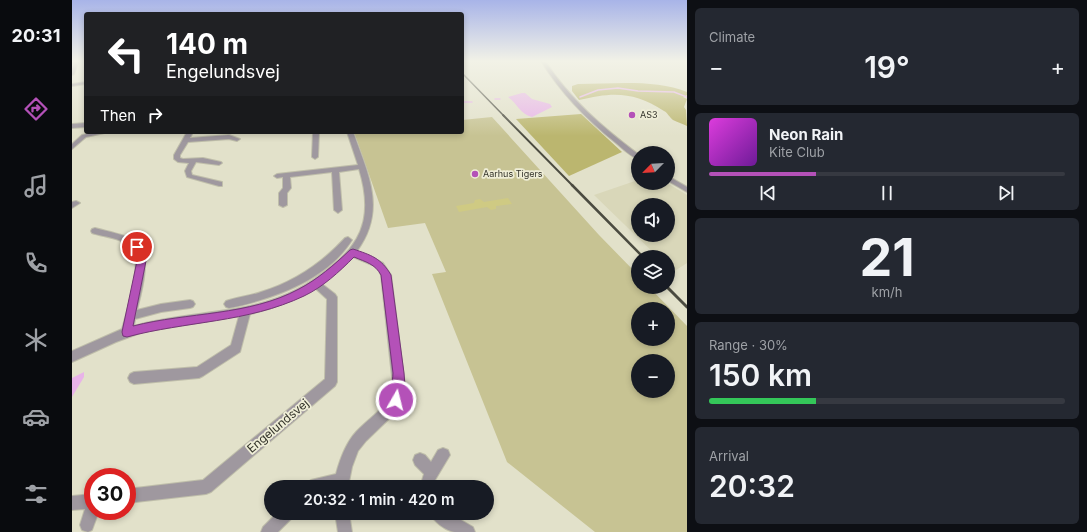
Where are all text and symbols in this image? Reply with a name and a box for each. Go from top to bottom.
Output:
text: 20:31 [12,25,60,46]
text: 140 m [166,27,248,61]
icon: left [100,28,152,80]
text: Climate [709,29,755,45]
text: 19° [864,49,910,85]
text: − [709,54,724,80]
text: + [1050,54,1065,80]
text: Engelundsvej [166,61,280,82]
icon: directions [22,95,50,123]
icon: right [144,104,166,126]
text: Then [100,106,136,125]
place label: AS3 [640,109,658,120]
marker: AS3 [627,110,637,120]
text: Neon Rain [769,125,843,144]
text: Kite Club [769,144,825,160]
north arrow [631,146,675,190]
map controls [631,146,675,398]
place label: Aarhus Tigers [483,168,543,179]
marker: Aarhus Tigers [470,169,480,179]
icon: music [22,172,50,200]
icon: previous [757,182,779,204]
icon: pause [876,182,898,204]
icon: next [995,182,1017,204]
button: sound [631,198,675,242]
text: 21 [859,226,915,289]
pin [120,230,154,264]
icon: arrive [126,236,148,258]
icon: phone [22,249,50,277]
button: layers [631,250,675,294]
text: km/h [872,284,902,300]
button: + [631,302,675,346]
icon: climate [22,326,50,354]
text: Range · 30% [709,337,788,353]
button: − [631,354,675,398]
text: 150 km [709,357,812,393]
position arrow [375,379,417,421]
street label: Engelundsvej [244,395,312,456]
icon: car [22,403,50,431]
text: Arrival [709,448,749,464]
speed limit sign: 30 [84,468,136,520]
text: 20:32 [709,468,795,504]
icon: filters [22,480,50,508]
text: 20:32 · 1 min · 420 m [304,490,454,509]

